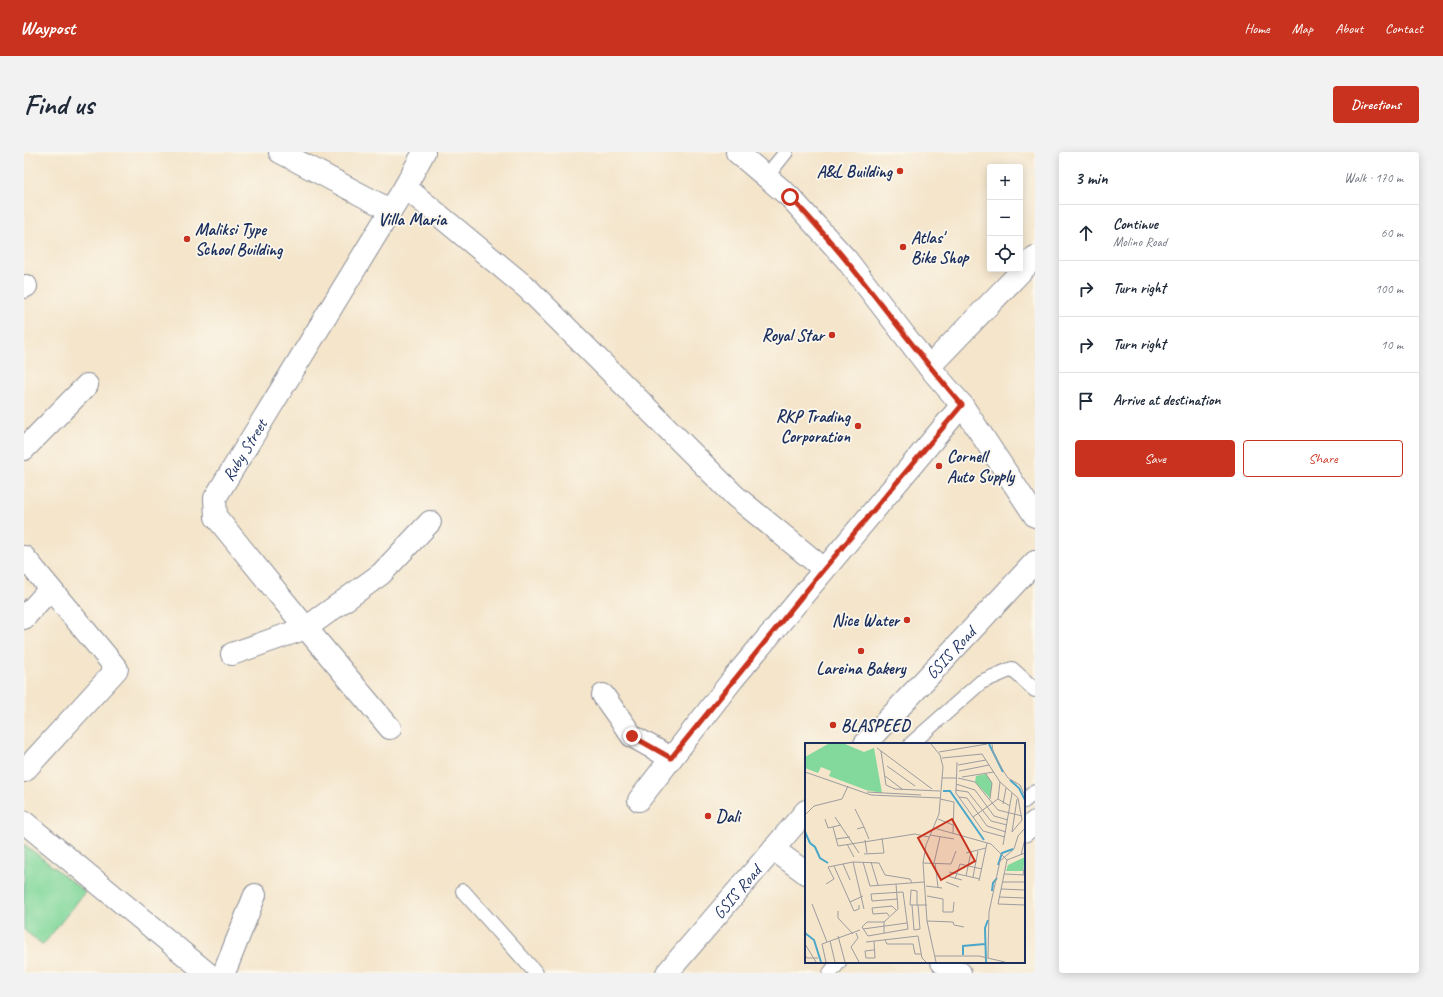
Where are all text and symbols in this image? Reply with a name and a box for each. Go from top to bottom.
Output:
text: Waypost [20,16,75,40]
text: Home [1244,20,1270,37]
text: Map [1292,20,1313,37]
text: About [1335,20,1363,37]
text: Contact [1385,20,1423,37]
button: Directions [1333,86,1419,123]
text: Find us [24,87,94,122]
place label: A&L Building [817,161,894,182]
map controls [987,164,1023,272]
button: + [987,164,1023,200]
marker: A&L Building [895,166,905,176]
text: 3 min [1075,168,1108,189]
text: Walk · 170 m [1344,170,1403,186]
route start [781,188,799,206]
button: − [987,200,1023,236]
district label: Villa Maria [378,208,448,230]
text: Continue [1113,215,1158,234]
place label: Maliksi Type School Building [195,219,284,260]
icon: ahead [1075,222,1097,244]
text: 60 m [1381,225,1403,241]
place label: Atlas' Bike Shop [911,227,970,268]
marker: Maliksi Type School Building [182,234,192,244]
text: Molino Road [1113,234,1167,250]
button: locate [987,236,1023,272]
marker: Atlas' Bike Shop [898,242,908,252]
icon: right [1075,278,1097,300]
text: Turn right [1113,279,1166,298]
text: 100 m [1375,281,1403,297]
place label: Royal Star [762,325,826,346]
marker: Royal Star [827,330,837,340]
icon: right [1075,334,1097,356]
text: Turn right [1113,335,1166,354]
text: 10 m [1381,337,1403,353]
icon: arrive [1075,390,1097,412]
text: Arrive at destination [1113,391,1220,410]
place label: RKP Trading Corporation [776,406,852,447]
street label: Ruby Street [218,413,273,485]
marker: RKP Trading Corporation [853,421,863,431]
button: Save [1075,440,1235,477]
button: Share [1243,440,1403,477]
place label: Cornell Auto Supply [947,446,1015,487]
marker: Cornell Auto Supply [934,461,944,471]
place label: Nice Water [832,610,901,631]
marker: Nice Water [902,615,912,625]
street label: GSIS Road [921,621,982,683]
marker: Lareina Bakery [856,646,866,656]
place label: Lareina Bakery [816,658,907,679]
place label: BLASPEED [841,715,912,736]
marker: BLASPEED [828,720,838,730]
route end [623,727,641,745]
inset map [805,743,1025,963]
place label: Dali [716,806,743,827]
marker: Dali [703,811,713,821]
street label: GSIS Road [708,859,767,923]

